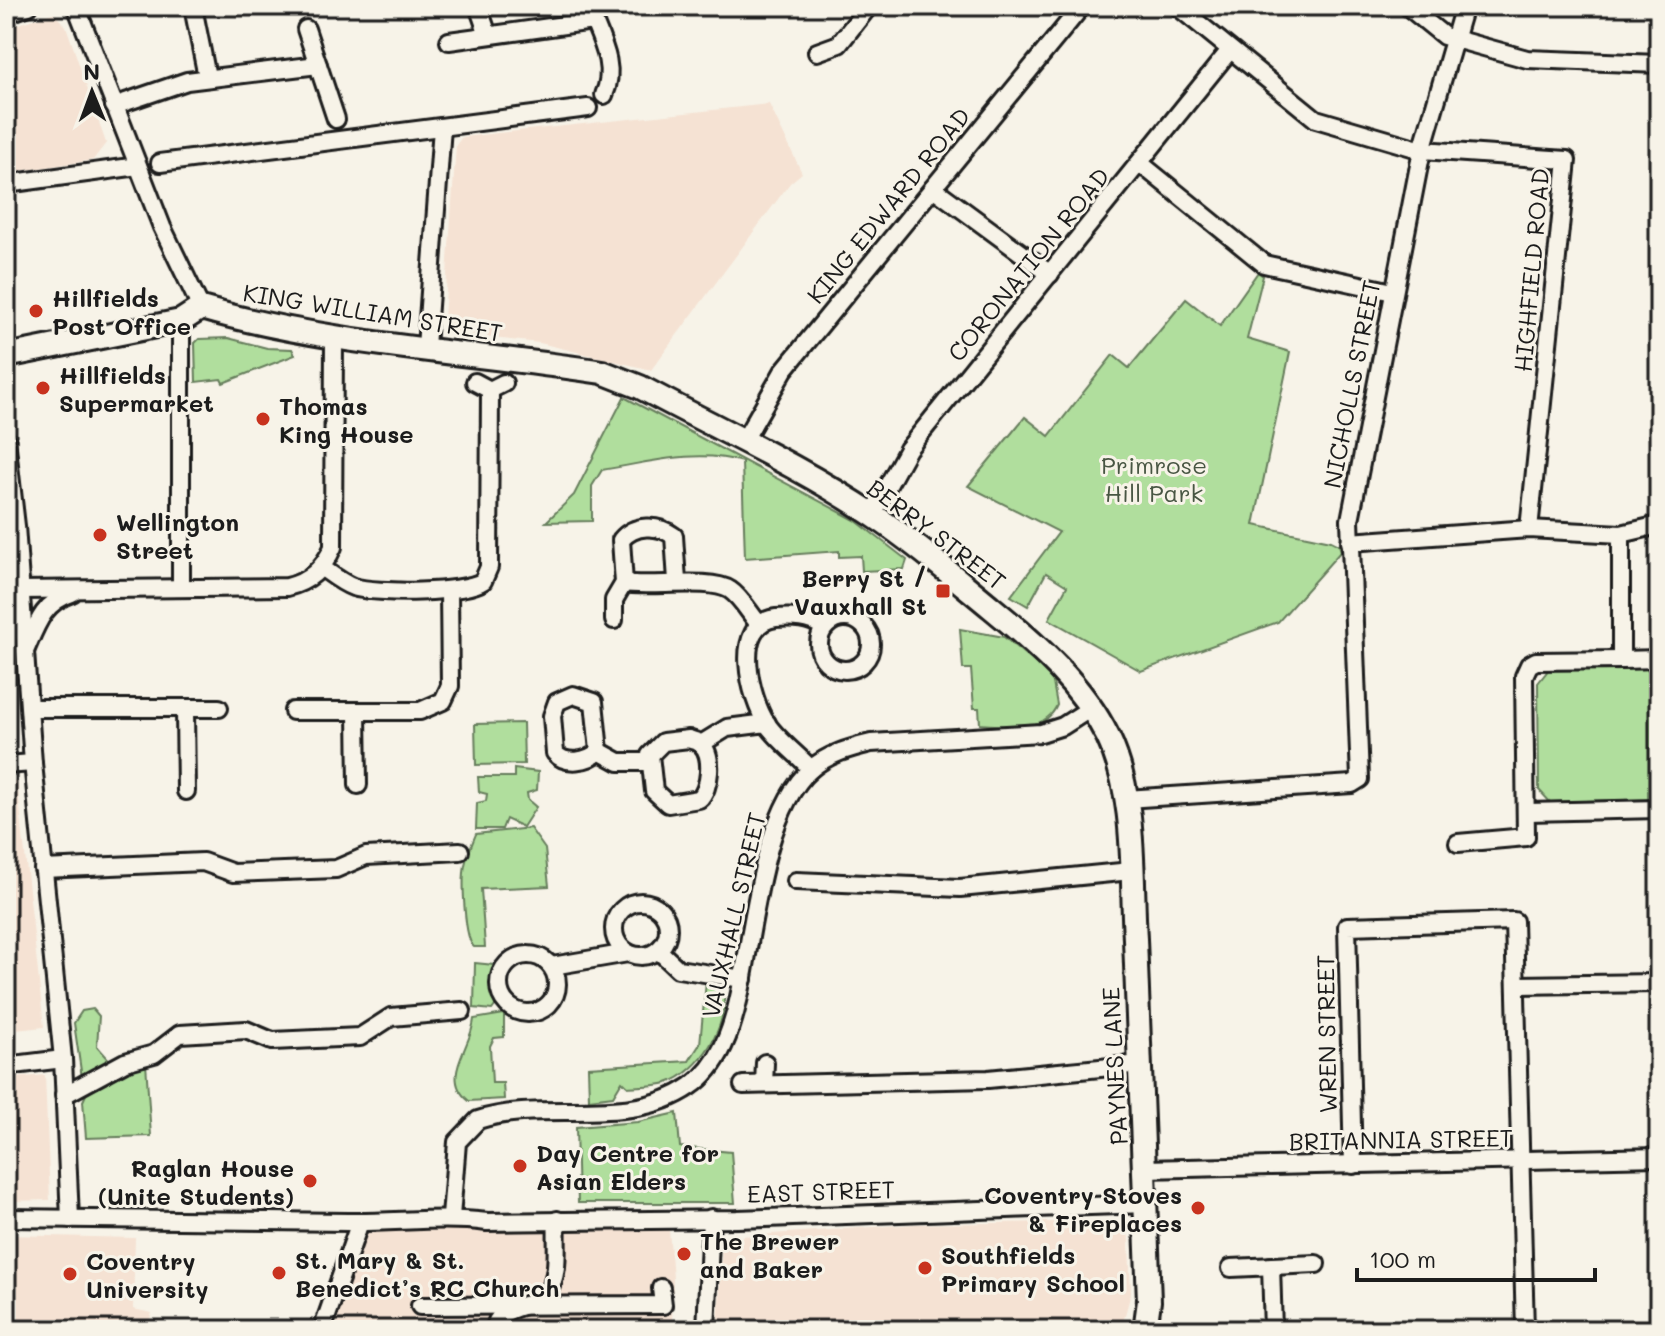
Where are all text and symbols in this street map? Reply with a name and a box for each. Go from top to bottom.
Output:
north arrow [52,52,132,132]
text: N [83,57,100,86]
street label: KING EDWARD ROAD [799,101,977,309]
street label: CORONATION ROAD [940,161,1116,367]
street label: HIGHFIELD ROAD [1507,167,1555,373]
street label: KING WILLIAM STREET [241,276,505,348]
street label: NICHOLLS STREET [1316,277,1386,491]
place label: Hillfields Post Office [52,282,191,341]
marker: Hillfields Post Office [27,302,45,320]
place label: Hillfields Supermarket [59,359,214,418]
marker: Hillfields Supermarket [34,379,52,397]
place label: Thomas King House [279,390,414,449]
marker: Thomas King House [254,410,272,428]
park label: Primrose Hill Park [1101,449,1207,508]
street label: BERRY STREET [861,472,1013,596]
place label: Wellington Street [116,506,239,565]
marker: Wellington Street [91,526,109,544]
place label: Berry St / Vauxhall St [794,562,927,621]
marker: Berry St / Vauxhall St [934,582,952,600]
street label: VAUXHALL STREET [694,809,772,1021]
street label: WREN STREET [1309,954,1343,1114]
street label: PAYNES LANE [1094,986,1134,1146]
street label: BRITANNIA STREET [1289,1122,1513,1156]
place label: Day Centre for Asian Elders [536,1137,719,1196]
place label: Raglan House (Unite Students) [98,1152,294,1211]
marker: Day Centre for Asian Elders [511,1157,529,1175]
marker: Raglan House (Unite Students) [301,1172,319,1190]
street label: EAST STREET [746,1173,896,1209]
place label: Coventry Stoves & Fireplaces [984,1179,1182,1238]
marker: Coventry Stoves & Fireplaces [1189,1199,1207,1217]
place label: The Brewer and Baker [700,1225,839,1284]
scale bar [1357,1232,1595,1282]
place label: Southfields Primary School [941,1239,1125,1298]
text: 100 m [1369,1243,1436,1274]
place label: St. Mary & St. Benedict’s RC Church [295,1244,559,1303]
place label: Coventry University [86,1245,208,1304]
marker: The Brewer and Baker [675,1245,693,1263]
marker: Southfields Primary School [916,1259,934,1277]
marker: St. Mary & St. Benedict’s RC Church [270,1264,288,1282]
marker: Coventry University [61,1265,79,1283]

